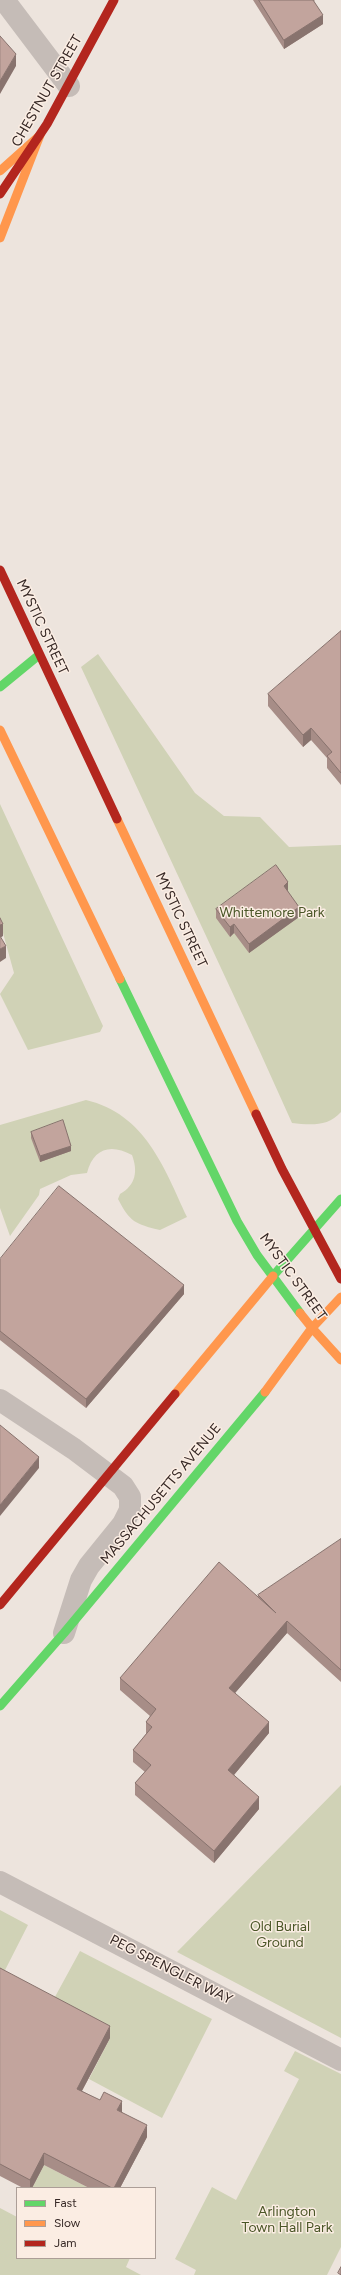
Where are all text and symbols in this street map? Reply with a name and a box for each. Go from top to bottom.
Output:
street label: CHESTNUT STREET [8,32,86,150]
street label: MYSTIC STREET [13,577,71,677]
street label: MYSTIC STREET [152,870,210,970]
park label: Whittemore Park [219,905,325,921]
street label: MYSTIC STREET [256,1230,330,1324]
street label: MASSACHUSETTS AVENUE [97,1420,225,1568]
park label: Old Burial Ground [250,1919,310,1952]
street label: PEG SPENGLER WAY [107,1932,235,2008]
legend [16,2187,156,2259]
text: Fast [54,2196,77,2210]
park label: Arlington Town Hall Park [242,2204,332,2236]
text: Slow [54,2216,80,2230]
text: Jam [54,2236,77,2250]

